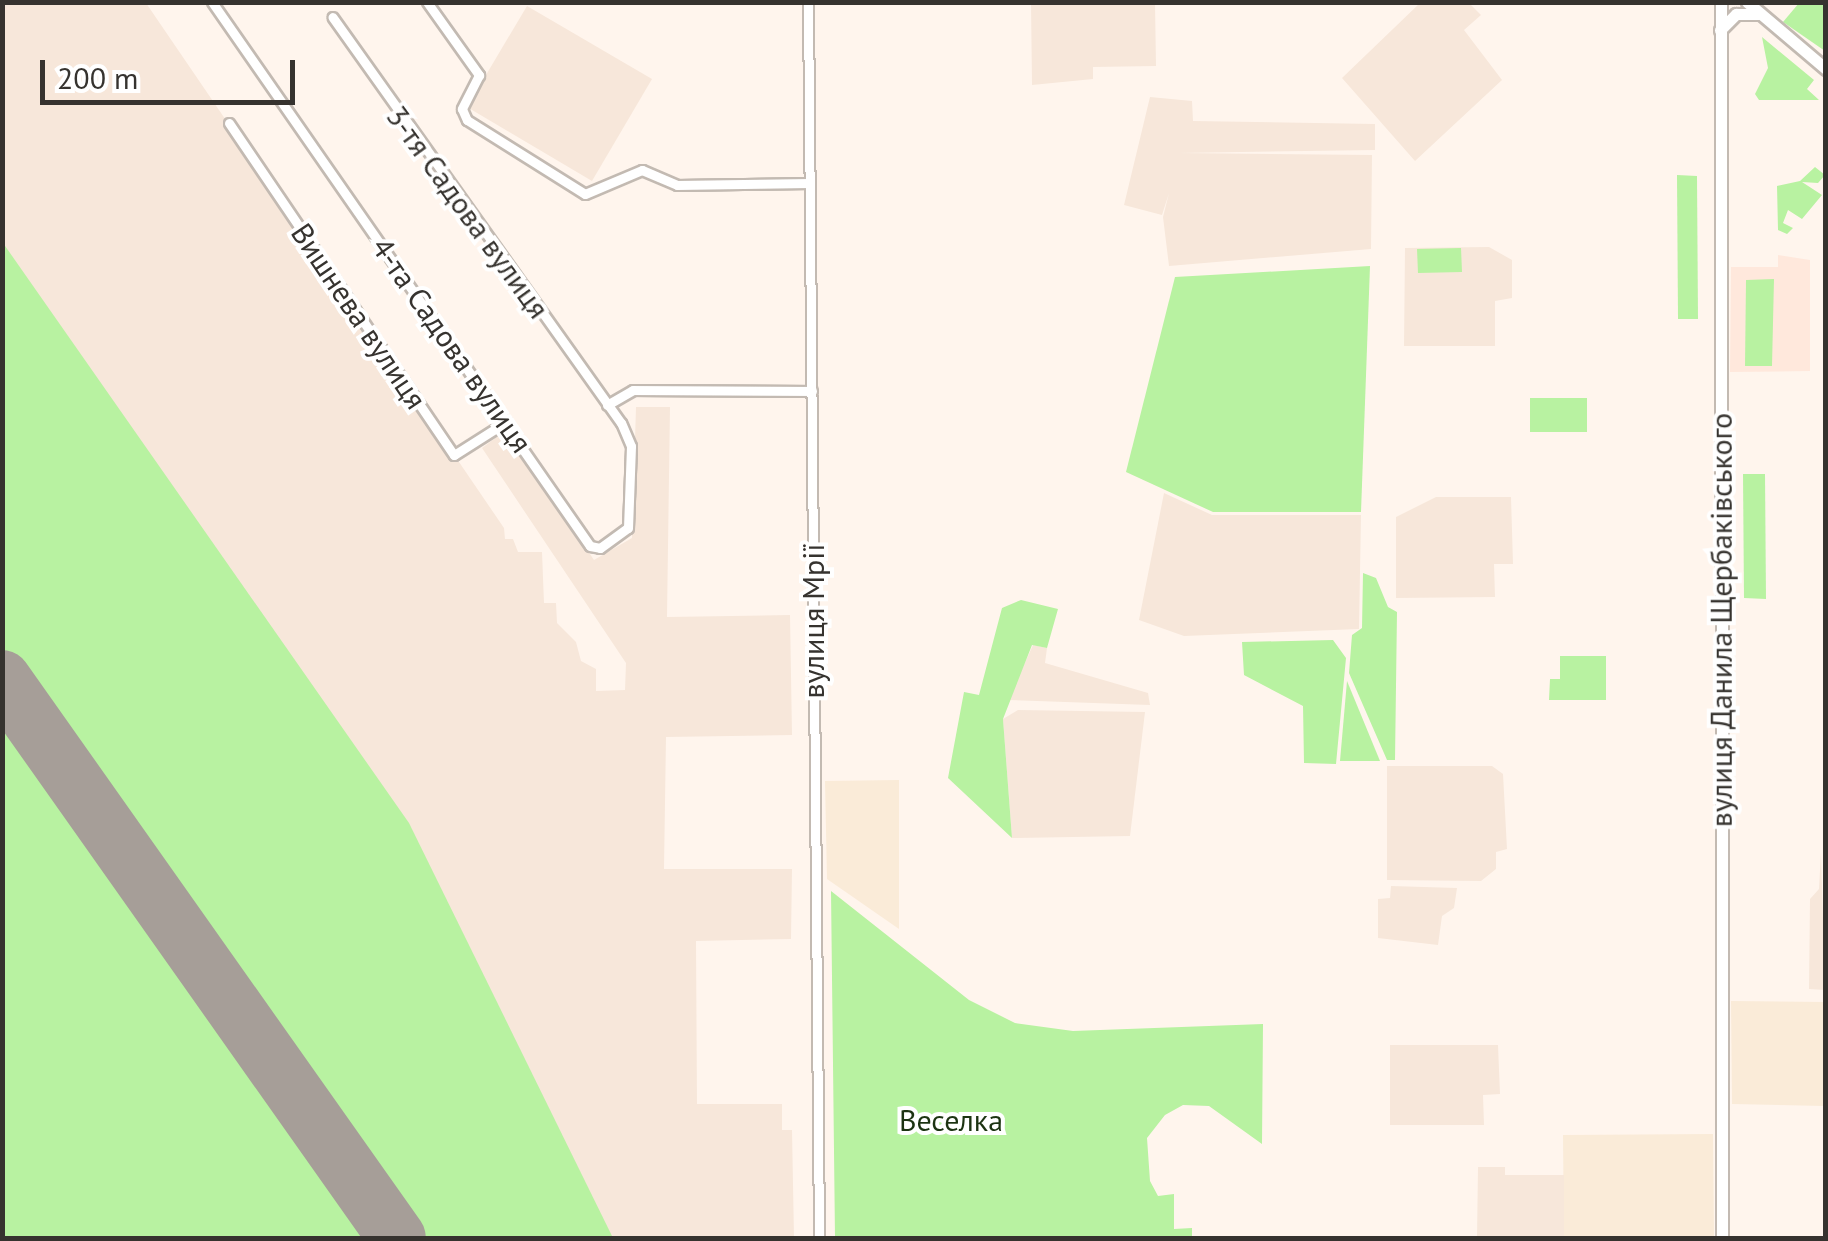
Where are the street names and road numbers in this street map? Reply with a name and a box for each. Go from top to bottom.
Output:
street label: 3-тя Садова вулиця [379,99,557,325]
street label: Вишнева вулиця [284,216,434,416]
street label: 4-та Садова вулиця [364,231,540,459]
street label: вулиця Данила Щербаківського [1703,412,1739,828]
street label: вулиця Мрії [795,543,831,699]

